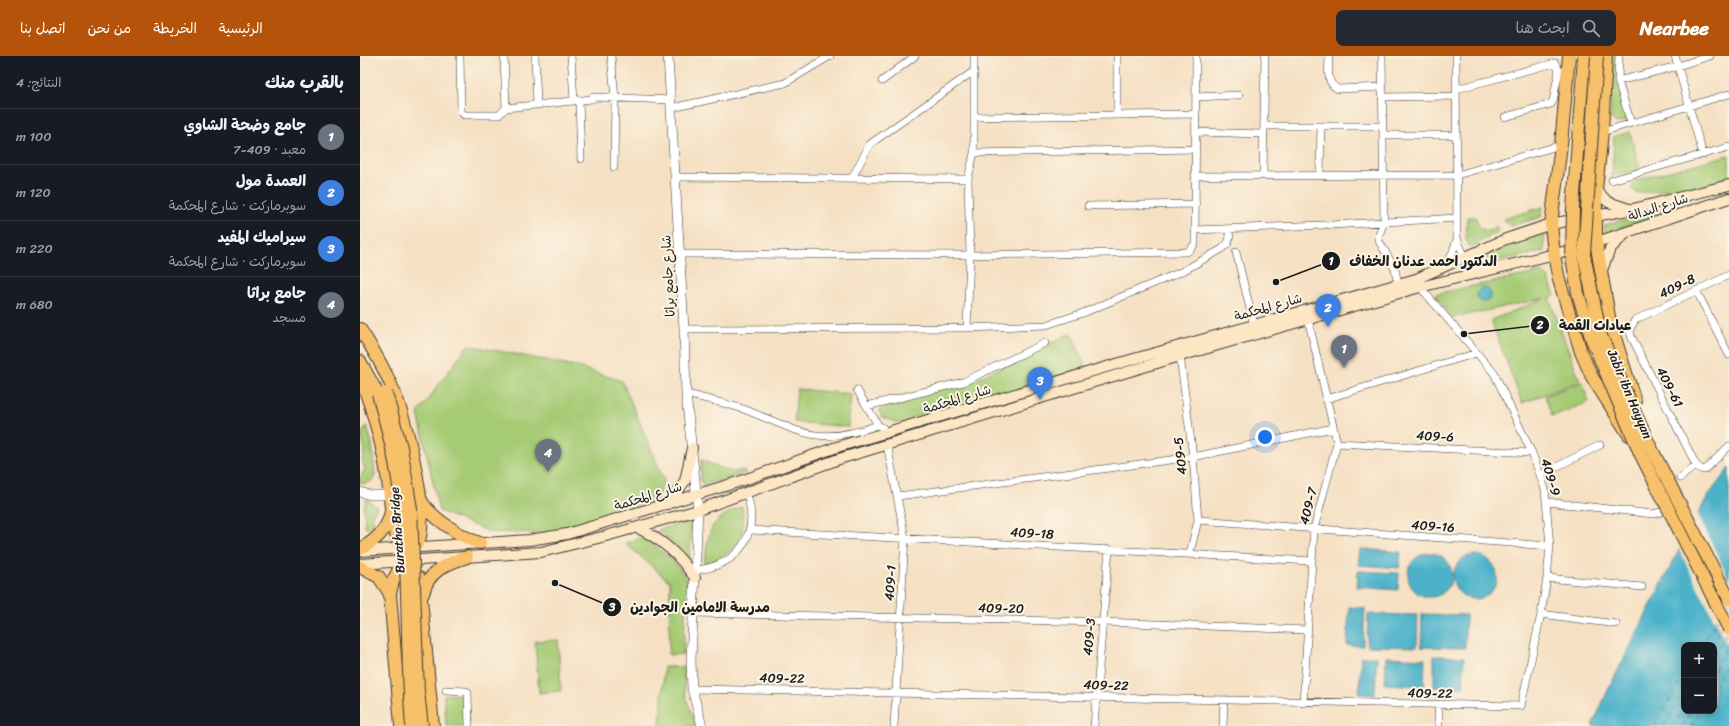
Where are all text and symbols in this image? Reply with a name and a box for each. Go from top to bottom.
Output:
search box [1336,10,1616,46]
text: Nearbee [1640,12,1709,45]
text: ابحث هنا [1516,15,1570,41]
text: اتصل بنا [20,16,66,41]
text: من نحن [88,16,131,41]
text: الخريطة [153,16,197,41]
text: الرئيسية [219,16,263,41]
icon: search [1580,17,1602,39]
text: بالقرب منك [265,67,344,97]
text: النتائج: 4 [16,71,61,94]
text: جامع وضحة الشاوي [184,112,306,138]
text: 100 m [16,125,51,148]
text: 1 [328,125,334,148]
text: معبد · 409-7 [233,138,306,161]
text: العمدة مول [236,168,306,194]
text: 120 m [16,181,51,204]
text: 2 [327,181,335,204]
street label: شارع البدالة [1625,186,1691,228]
text: سوبرماركت · شارع المحكمة [169,194,306,217]
text: سيراميك المفيد [218,224,306,250]
street label: شارع جامع براثا [654,234,682,318]
text: 220 m [16,237,53,260]
text: 3 [327,237,335,260]
callout: الدكتور احمد عدنان الخفاف [1321,248,1505,274]
text: الدكتور احمد عدنان الخفاف [1349,249,1497,274]
text: سوبرماركت · شارع المحكمة [169,250,306,273]
text: 1 [1328,250,1334,272]
street label: 409-8 [1655,267,1699,305]
text: جامع براثا [247,280,306,306]
street label: شارع المحكمة [1231,286,1305,328]
text: 680 m [16,293,53,316]
text: 4 [327,293,335,316]
pin: 2 [1315,294,1341,327]
text: مسجد [273,306,306,329]
callout: عيادات القمة [1530,312,1639,338]
text: عيادات القمة [1559,313,1632,338]
text: 2 [1536,314,1544,336]
pin: 1 [1331,335,1357,368]
street label: Jabir ibn Hayyan [1600,345,1659,443]
street label: 409-61 [1650,362,1690,412]
pin: 3 [1027,367,1053,400]
street label: شارع المحكمة [920,378,994,420]
street label: 409-6 [1416,424,1454,448]
your location [1255,427,1275,447]
street label: 409-5 [1167,436,1193,476]
pin: 4 [535,439,561,472]
street label: 409-9 [1534,455,1568,499]
street label: شارع المحكمة [611,475,685,517]
street label: 409-7 [1292,483,1324,527]
street label: Buratha Bridge [382,486,411,574]
street label: 409-16 [1411,513,1455,539]
street label: 409-18 [1010,520,1055,546]
street label: 409-1 [877,564,903,602]
callout: مدرسة الامامين الجوادين [602,594,778,620]
text: مدرسة الامامين الجوادين [630,595,770,620]
text: 3 [608,596,616,618]
street label: 409-20 [978,596,1024,620]
street label: 409-3 [1076,617,1102,657]
map controls [1681,642,1717,714]
button: + [1681,642,1717,678]
street label: 409-22 [759,666,805,690]
street label: 409-22 [1083,673,1130,697]
button: − [1681,678,1717,714]
street label: 409-22 [1407,681,1453,705]

